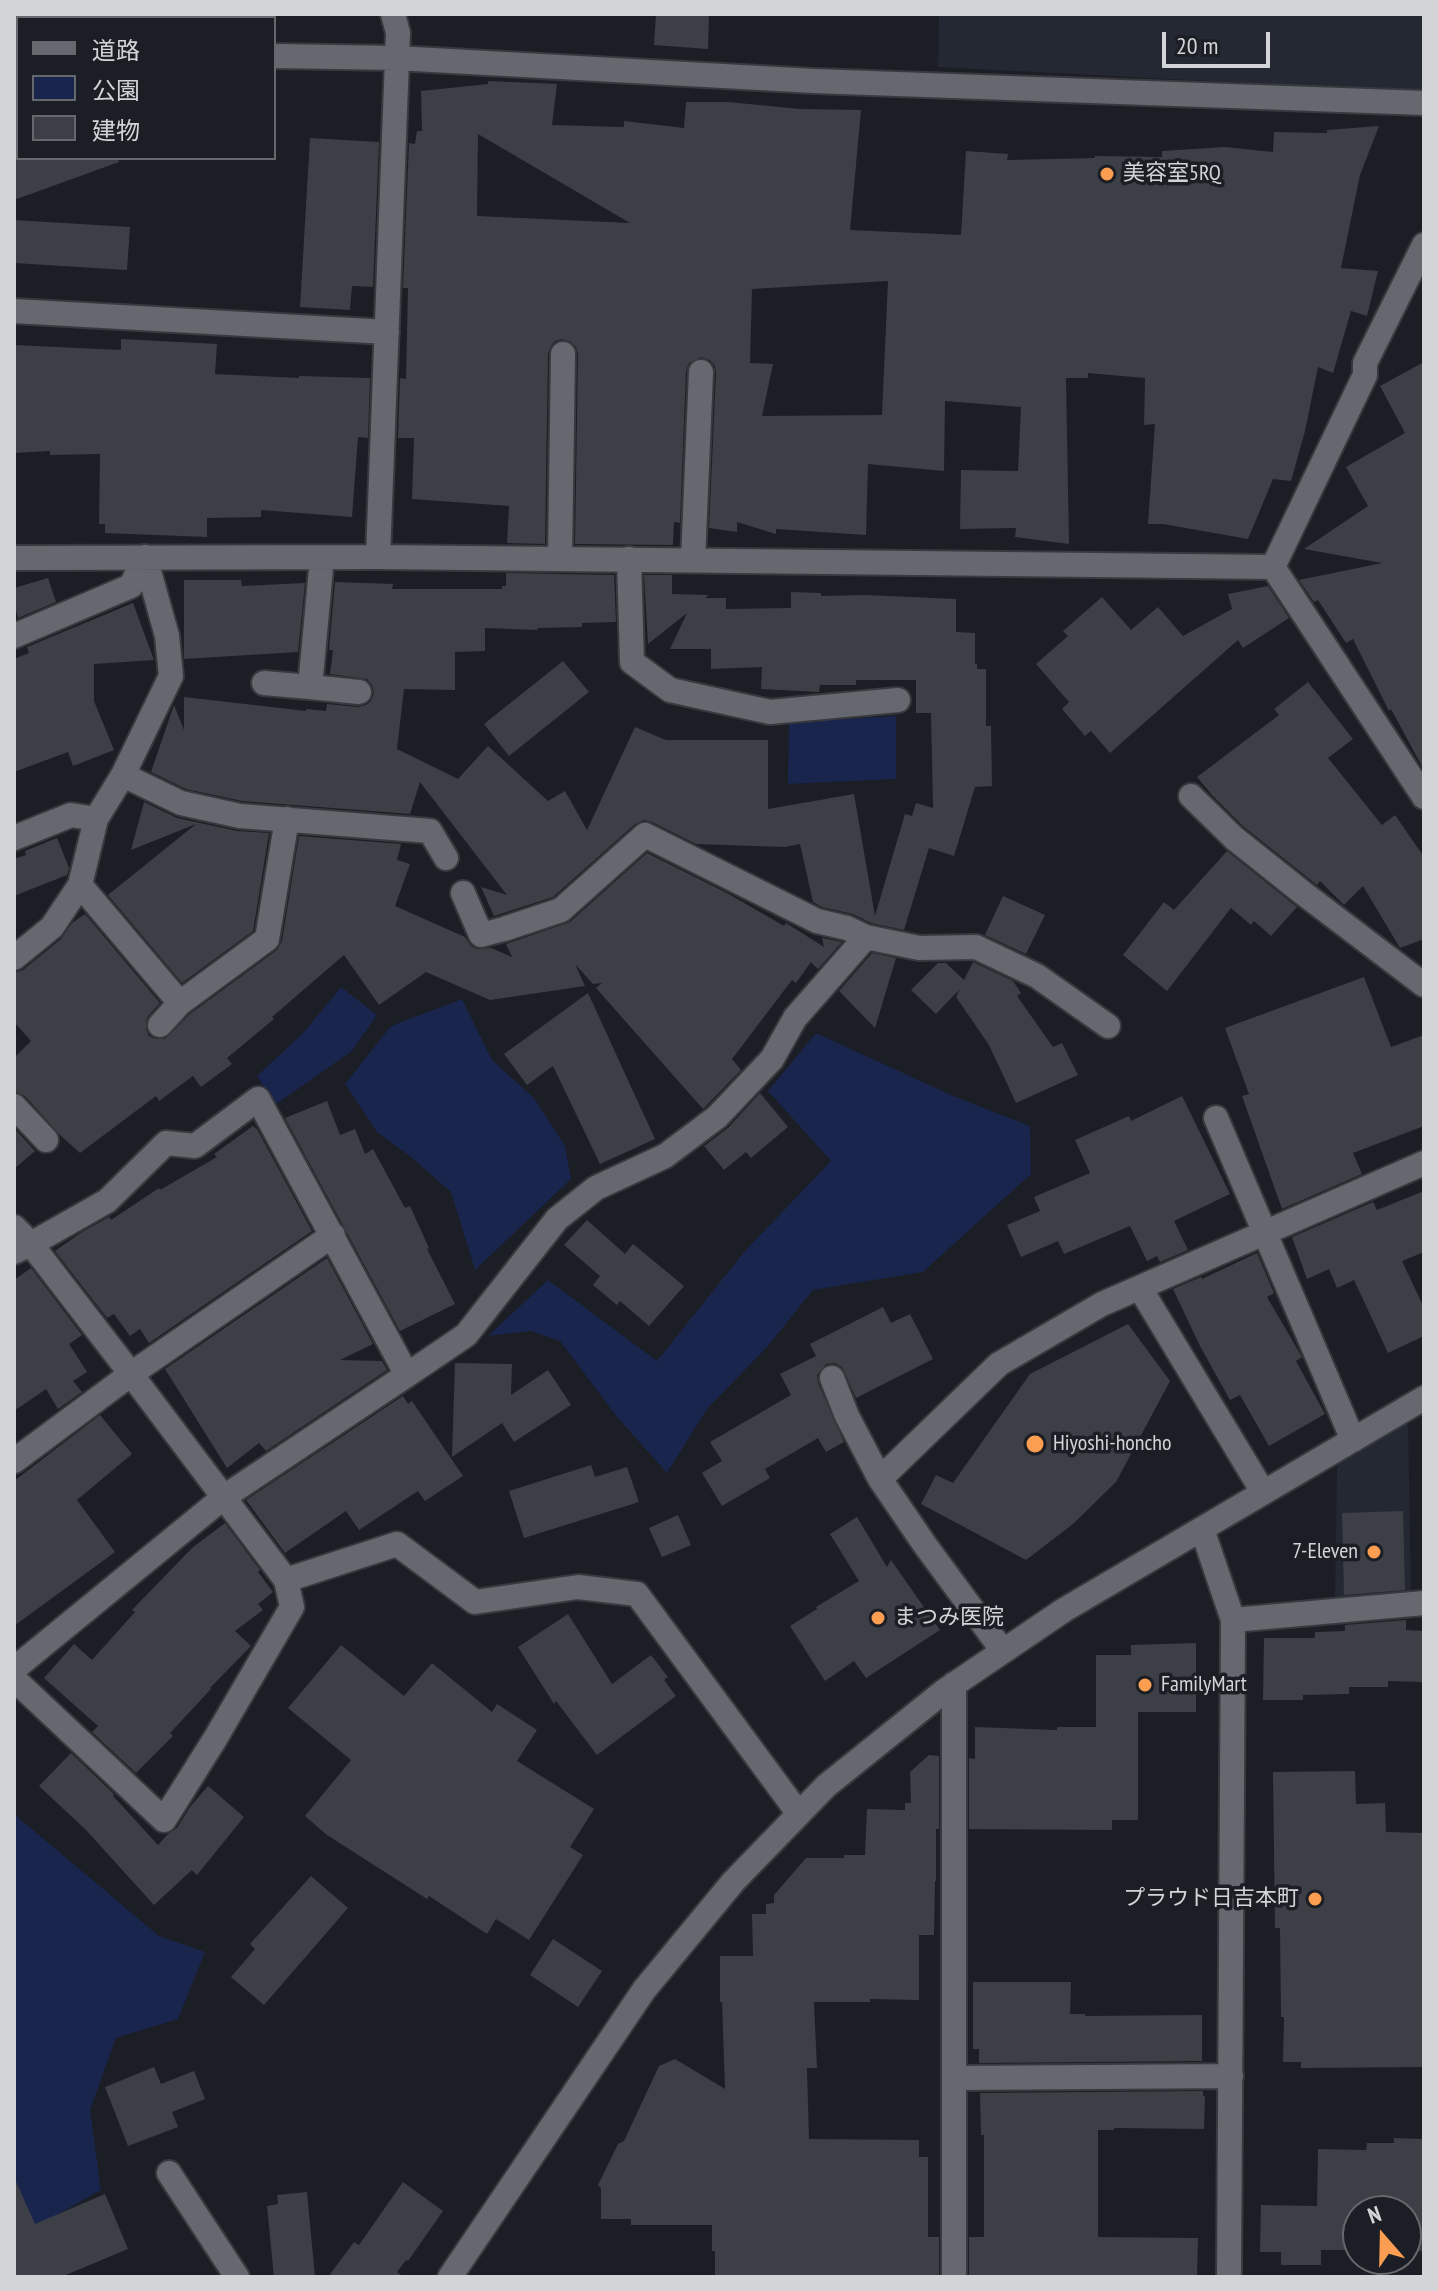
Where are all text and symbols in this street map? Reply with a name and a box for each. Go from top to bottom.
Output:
legend [16,16,276,160]
scale bar [1166,16,1274,66]
text: 20 m [1176,30,1218,61]
text: 道路 [92,35,140,66]
text: 公園 [92,75,140,106]
text: 建物 [92,115,140,146]
place label: 美容室5RQ [1123,161,1221,187]
marker: 美容室5RQ [1098,165,1116,183]
place label: Hiyoshi-honcho [1053,1431,1171,1457]
marker: Hiyoshi-honcho [1024,1433,1046,1455]
place label: 7-Eleven [1292,1539,1358,1565]
marker: 7-Eleven [1365,1543,1383,1561]
place label: まつみ医院 [894,1605,1004,1631]
marker: まつみ医院 [869,1609,887,1627]
place label: FamilyMart [1161,1672,1247,1698]
marker: FamilyMart [1136,1676,1154,1694]
place label: プラウド日吉本町 [1123,1886,1299,1912]
marker: プラウド日吉本町 [1306,1890,1324,1908]
north arrow [1342,2195,1422,2275]
text: N [1364,2199,1385,2230]

